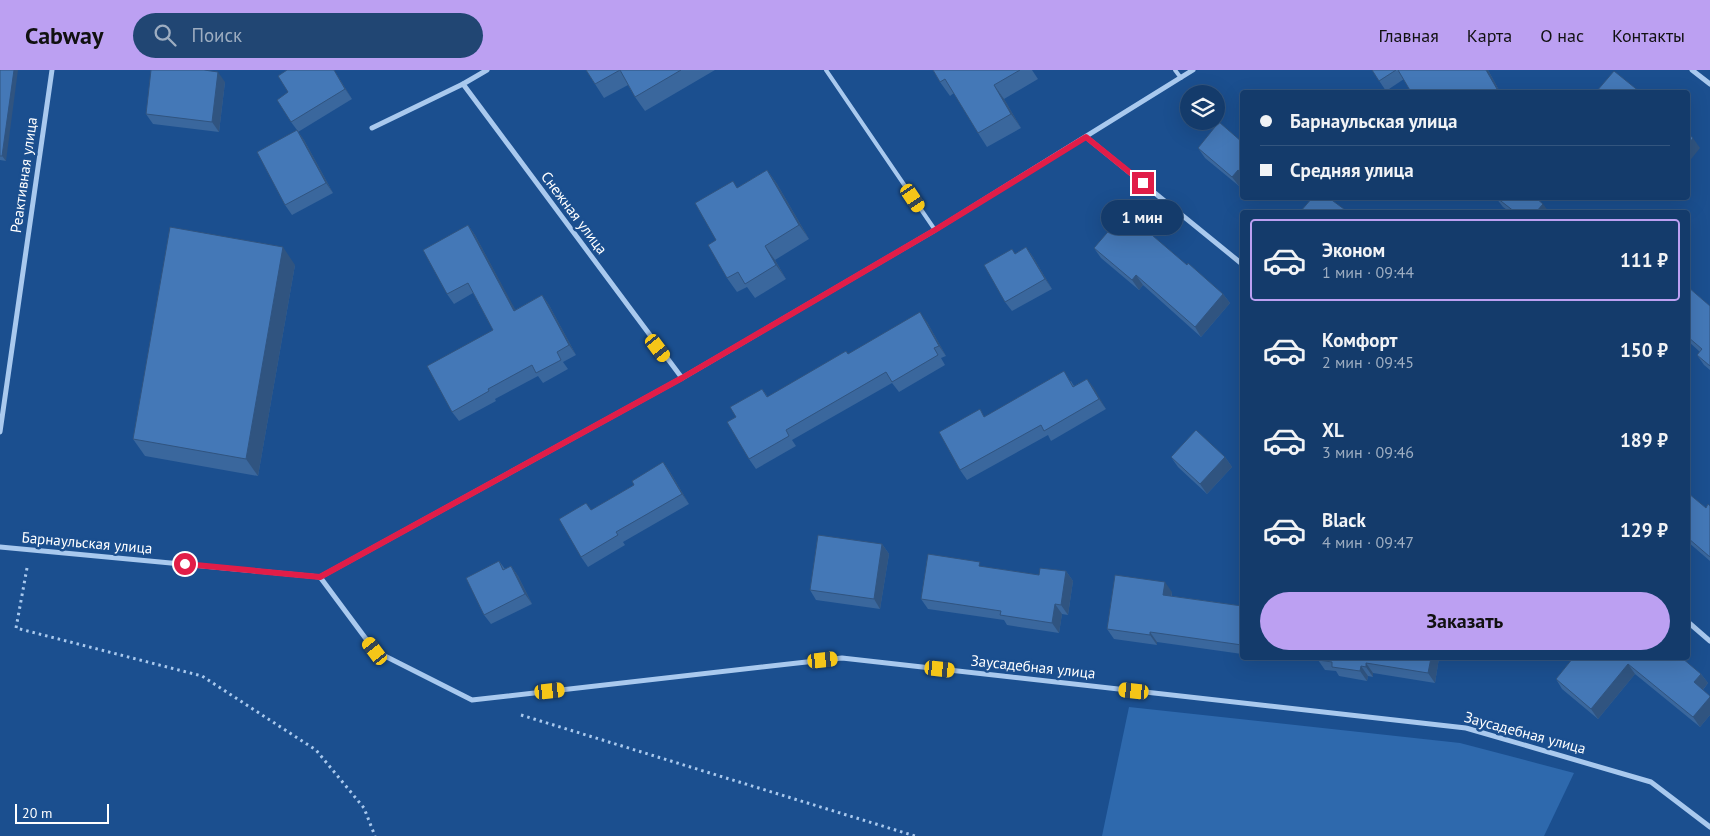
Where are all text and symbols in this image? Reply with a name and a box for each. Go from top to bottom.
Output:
search box [133,13,483,58]
text: Cabway [25,20,103,51]
icon: search [151,21,179,49]
text: Поиск [191,23,242,47]
text: Главная [1378,24,1439,47]
text: Карта [1467,24,1512,47]
text: О нас [1540,24,1584,47]
text: Контакты [1612,24,1685,47]
map controls [1180,85,1225,130]
button: layers [1180,85,1225,130]
text: Барнаульская улица [1290,109,1457,133]
street label: Реактивная улица [6,116,41,234]
text: Средняя улица [1290,158,1414,182]
street label: Снежная улица [537,167,612,258]
route end [1132,172,1154,194]
car [898,181,927,215]
callout: 1 мин [1102,200,1184,236]
text: 1 мин [1121,207,1163,227]
icon: car [1262,238,1307,283]
text: Эконом [1322,238,1385,262]
text: 111 ₽ [1620,248,1668,272]
text: 1 мин · 09:44 [1322,262,1414,282]
icon: car [1262,328,1307,373]
text: Комфорт [1322,328,1398,352]
car [642,332,673,364]
text: 150 ₽ [1620,338,1668,362]
text: 2 мин · 09:45 [1322,352,1414,372]
icon: car [1262,418,1307,463]
text: XL [1322,418,1344,442]
text: 189 ₽ [1620,428,1668,452]
text: 3 мин · 09:46 [1322,442,1414,462]
icon: car [1262,508,1307,553]
text: Black [1322,508,1366,532]
text: 129 ₽ [1620,518,1668,542]
street label: Барнаульская улица [21,527,153,558]
text: 4 мин · 09:47 [1322,532,1414,552]
route start [174,553,196,575]
button: Заказать [1260,592,1670,650]
car [359,635,390,667]
car [807,651,838,669]
street label: Заусадебная улица [970,651,1096,682]
car [924,660,955,678]
car [534,682,565,700]
car [1118,682,1149,700]
street label: Заусадебная улица [1462,707,1588,758]
scale bar [15,801,109,824]
text: 20 m [22,804,52,822]

